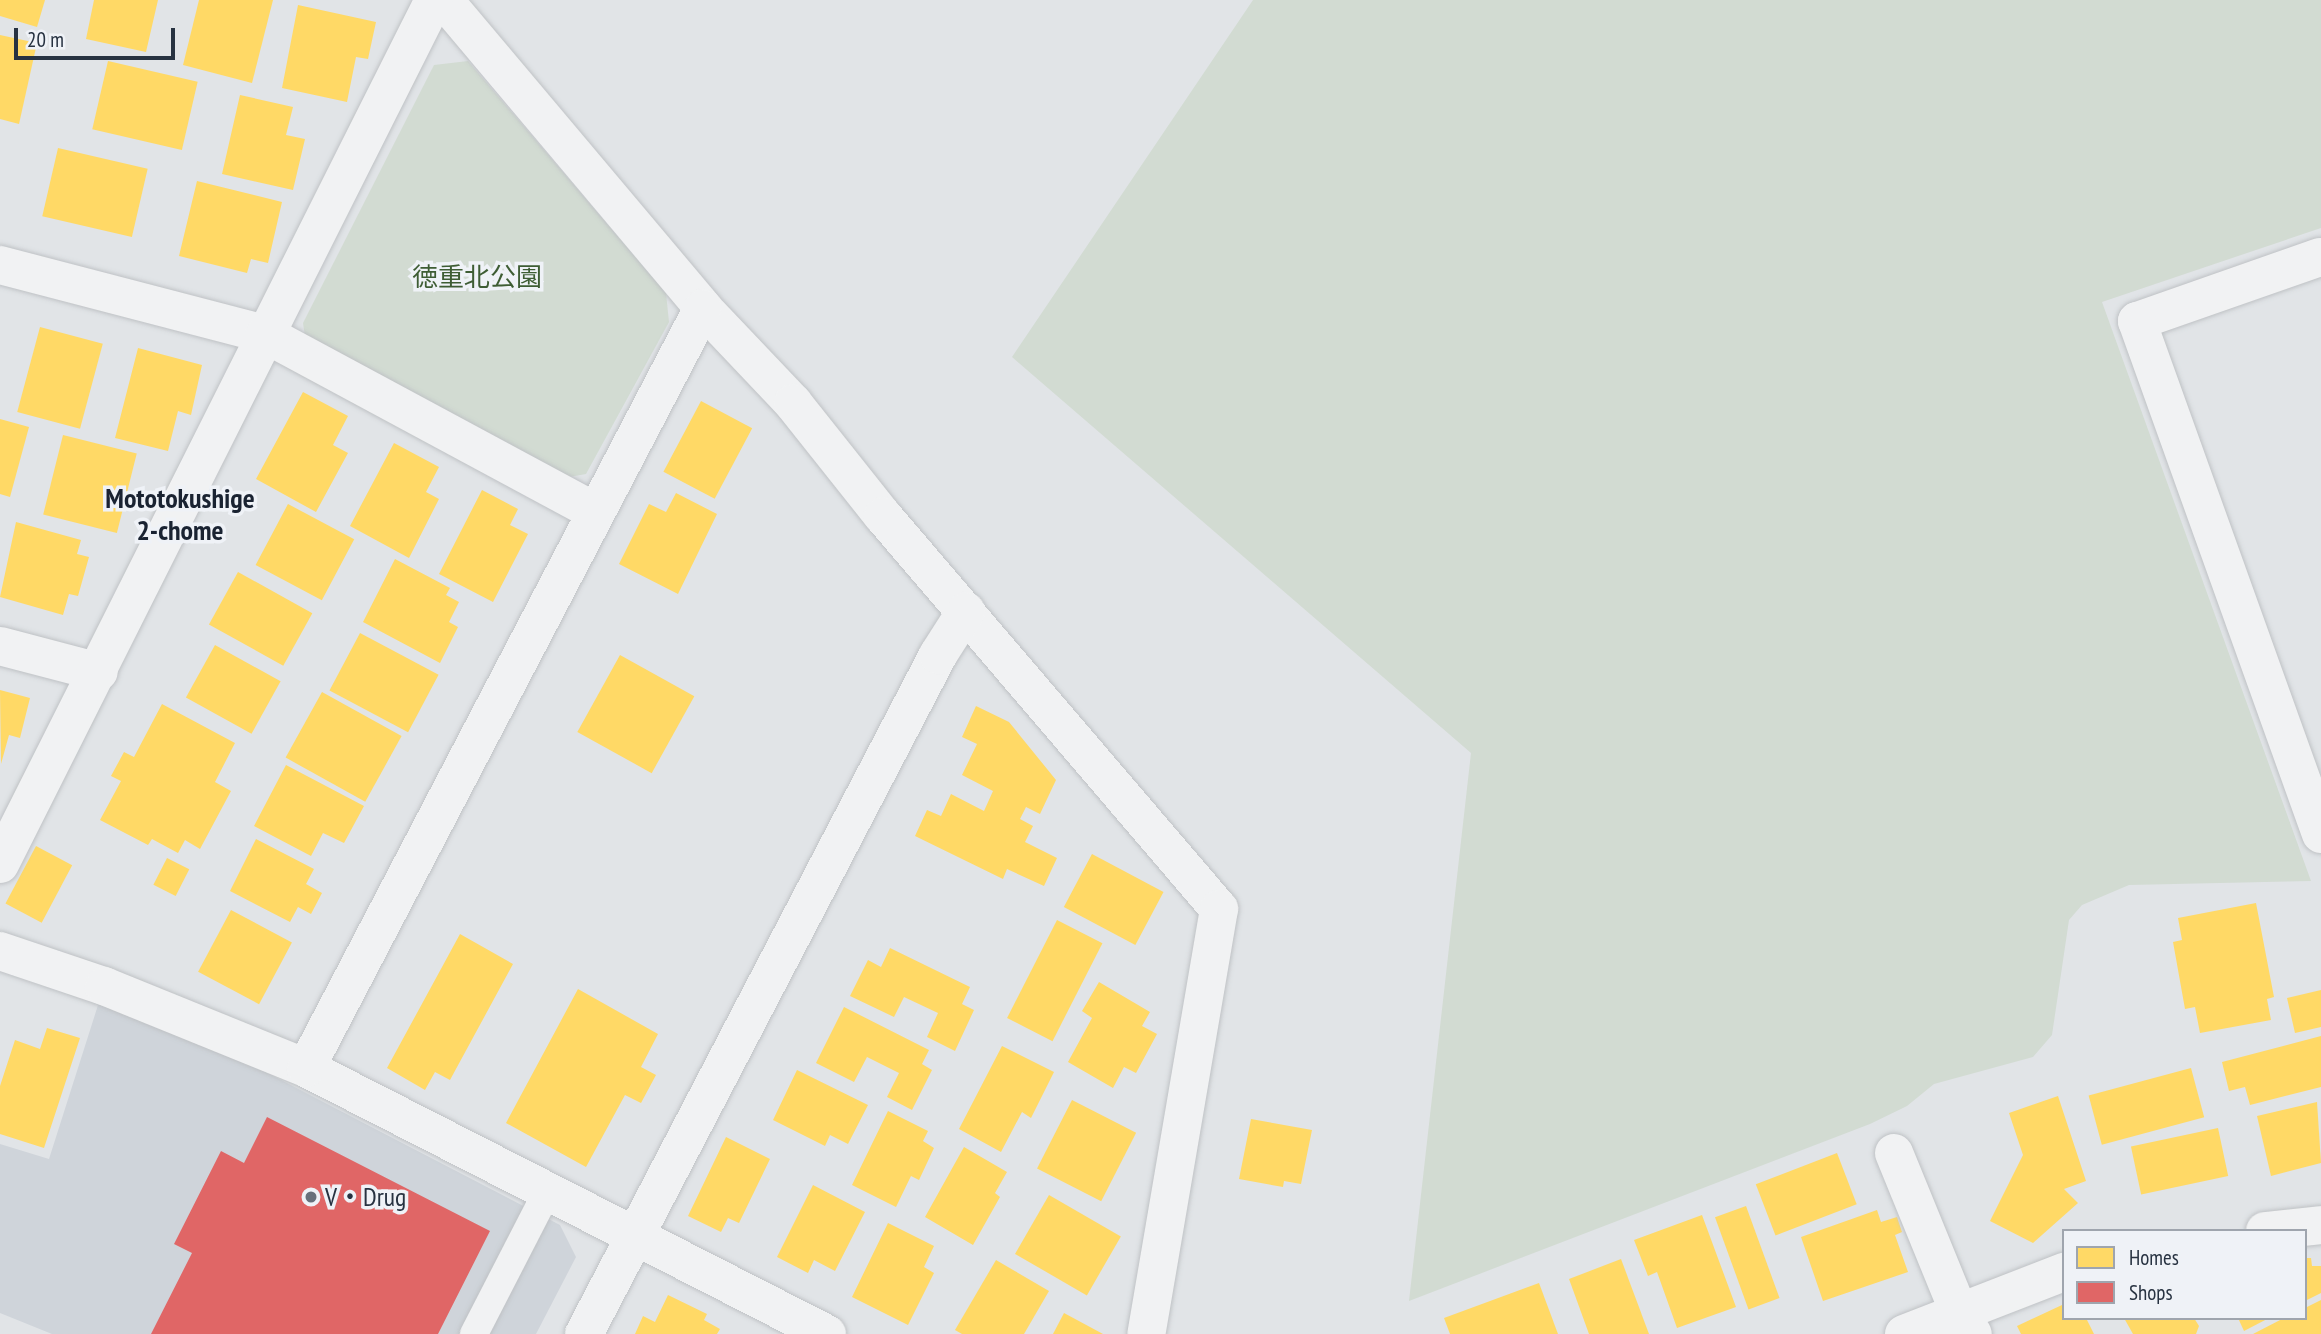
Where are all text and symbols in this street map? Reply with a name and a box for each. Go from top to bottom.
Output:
scale bar [18,14,178,58]
text: 20 m [27,26,64,53]
park label: 徳重北公園 [412,261,542,293]
district label: Mototokushige 2-chome [105,481,255,547]
place label: V・Drug [325,1181,406,1213]
marker: V・Drug [303,1189,319,1205]
legend [2062,1229,2307,1320]
text: Homes [2129,1244,2179,1271]
text: Shops [2129,1279,2173,1306]

